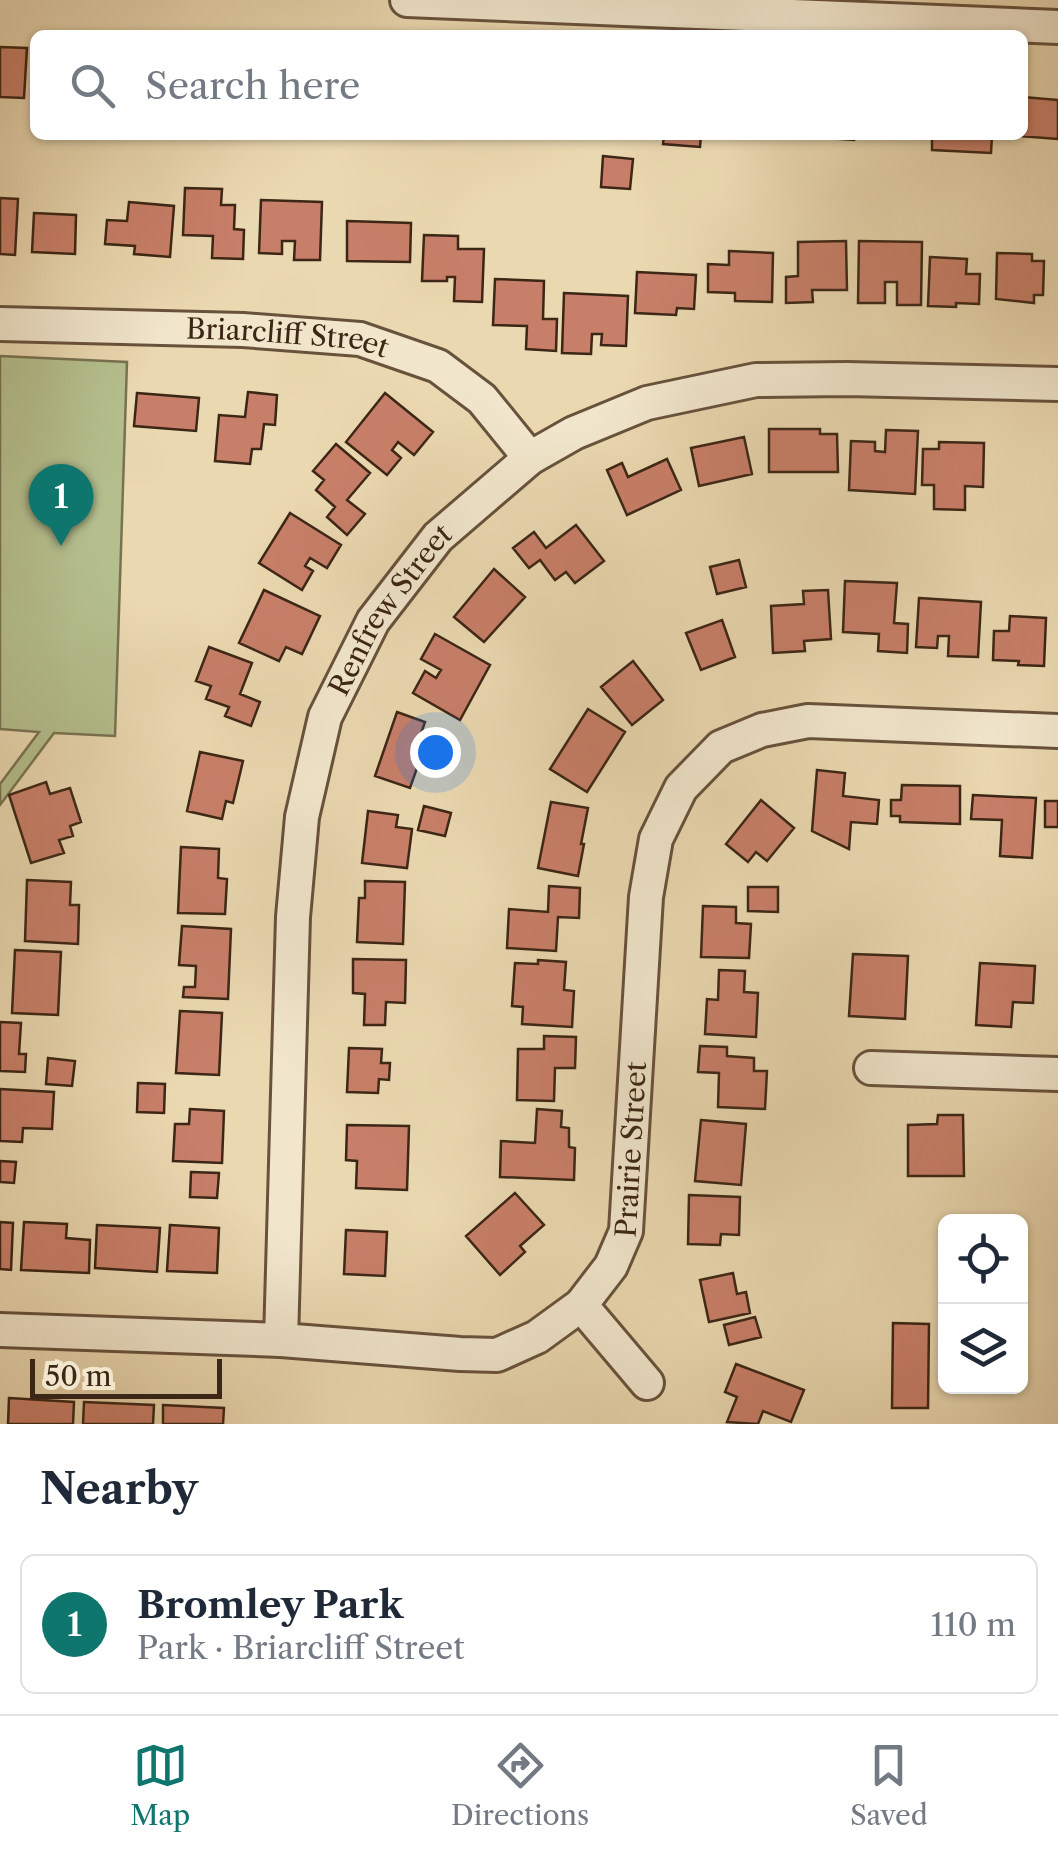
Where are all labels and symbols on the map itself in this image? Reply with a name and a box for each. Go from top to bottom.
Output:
street label: Briarcliff Street [186,312,393,365]
pin: 1 [28,464,94,546]
street label: Renfrew Street [321,516,458,701]
your location [410,727,461,778]
street label: Prairie Street [609,1060,653,1238]
scale bar [30,1354,222,1398]

